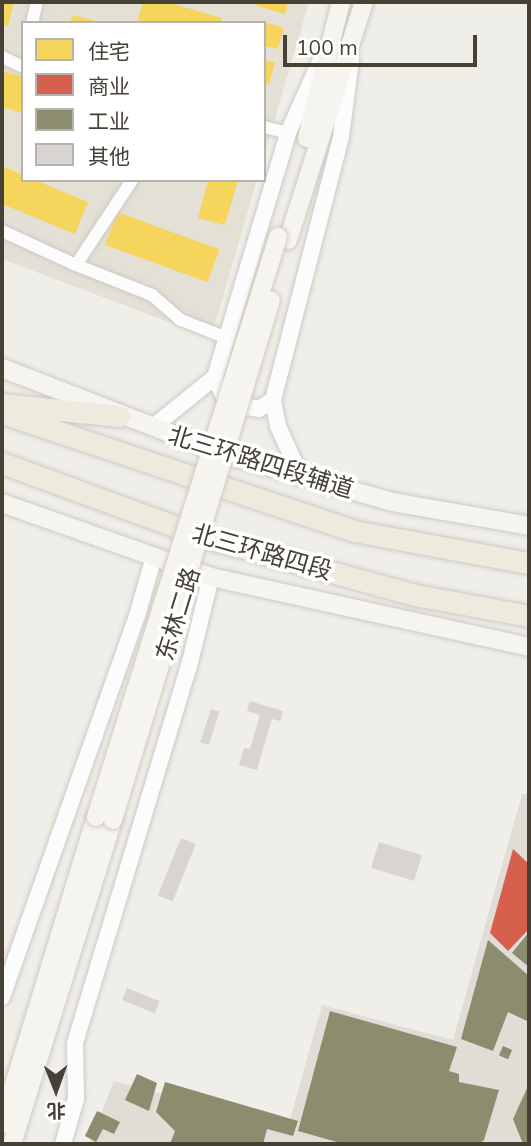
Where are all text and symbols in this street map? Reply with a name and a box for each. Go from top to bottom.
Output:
legend [21,21,266,182]
scale bar [286,21,480,65]
text: 100 m [296,34,358,60]
text: 住宅 [88,38,130,64]
text: 商业 [88,73,130,99]
text: 工业 [88,108,130,134]
text: 其他 [88,143,130,169]
street label: 北三环路四段辅道 [165,420,357,504]
street label: 北三环路四段 [189,518,335,586]
street label: 东林二路 [150,564,206,664]
north arrow [21,1055,91,1125]
text: 北 [47,1099,66,1123]

